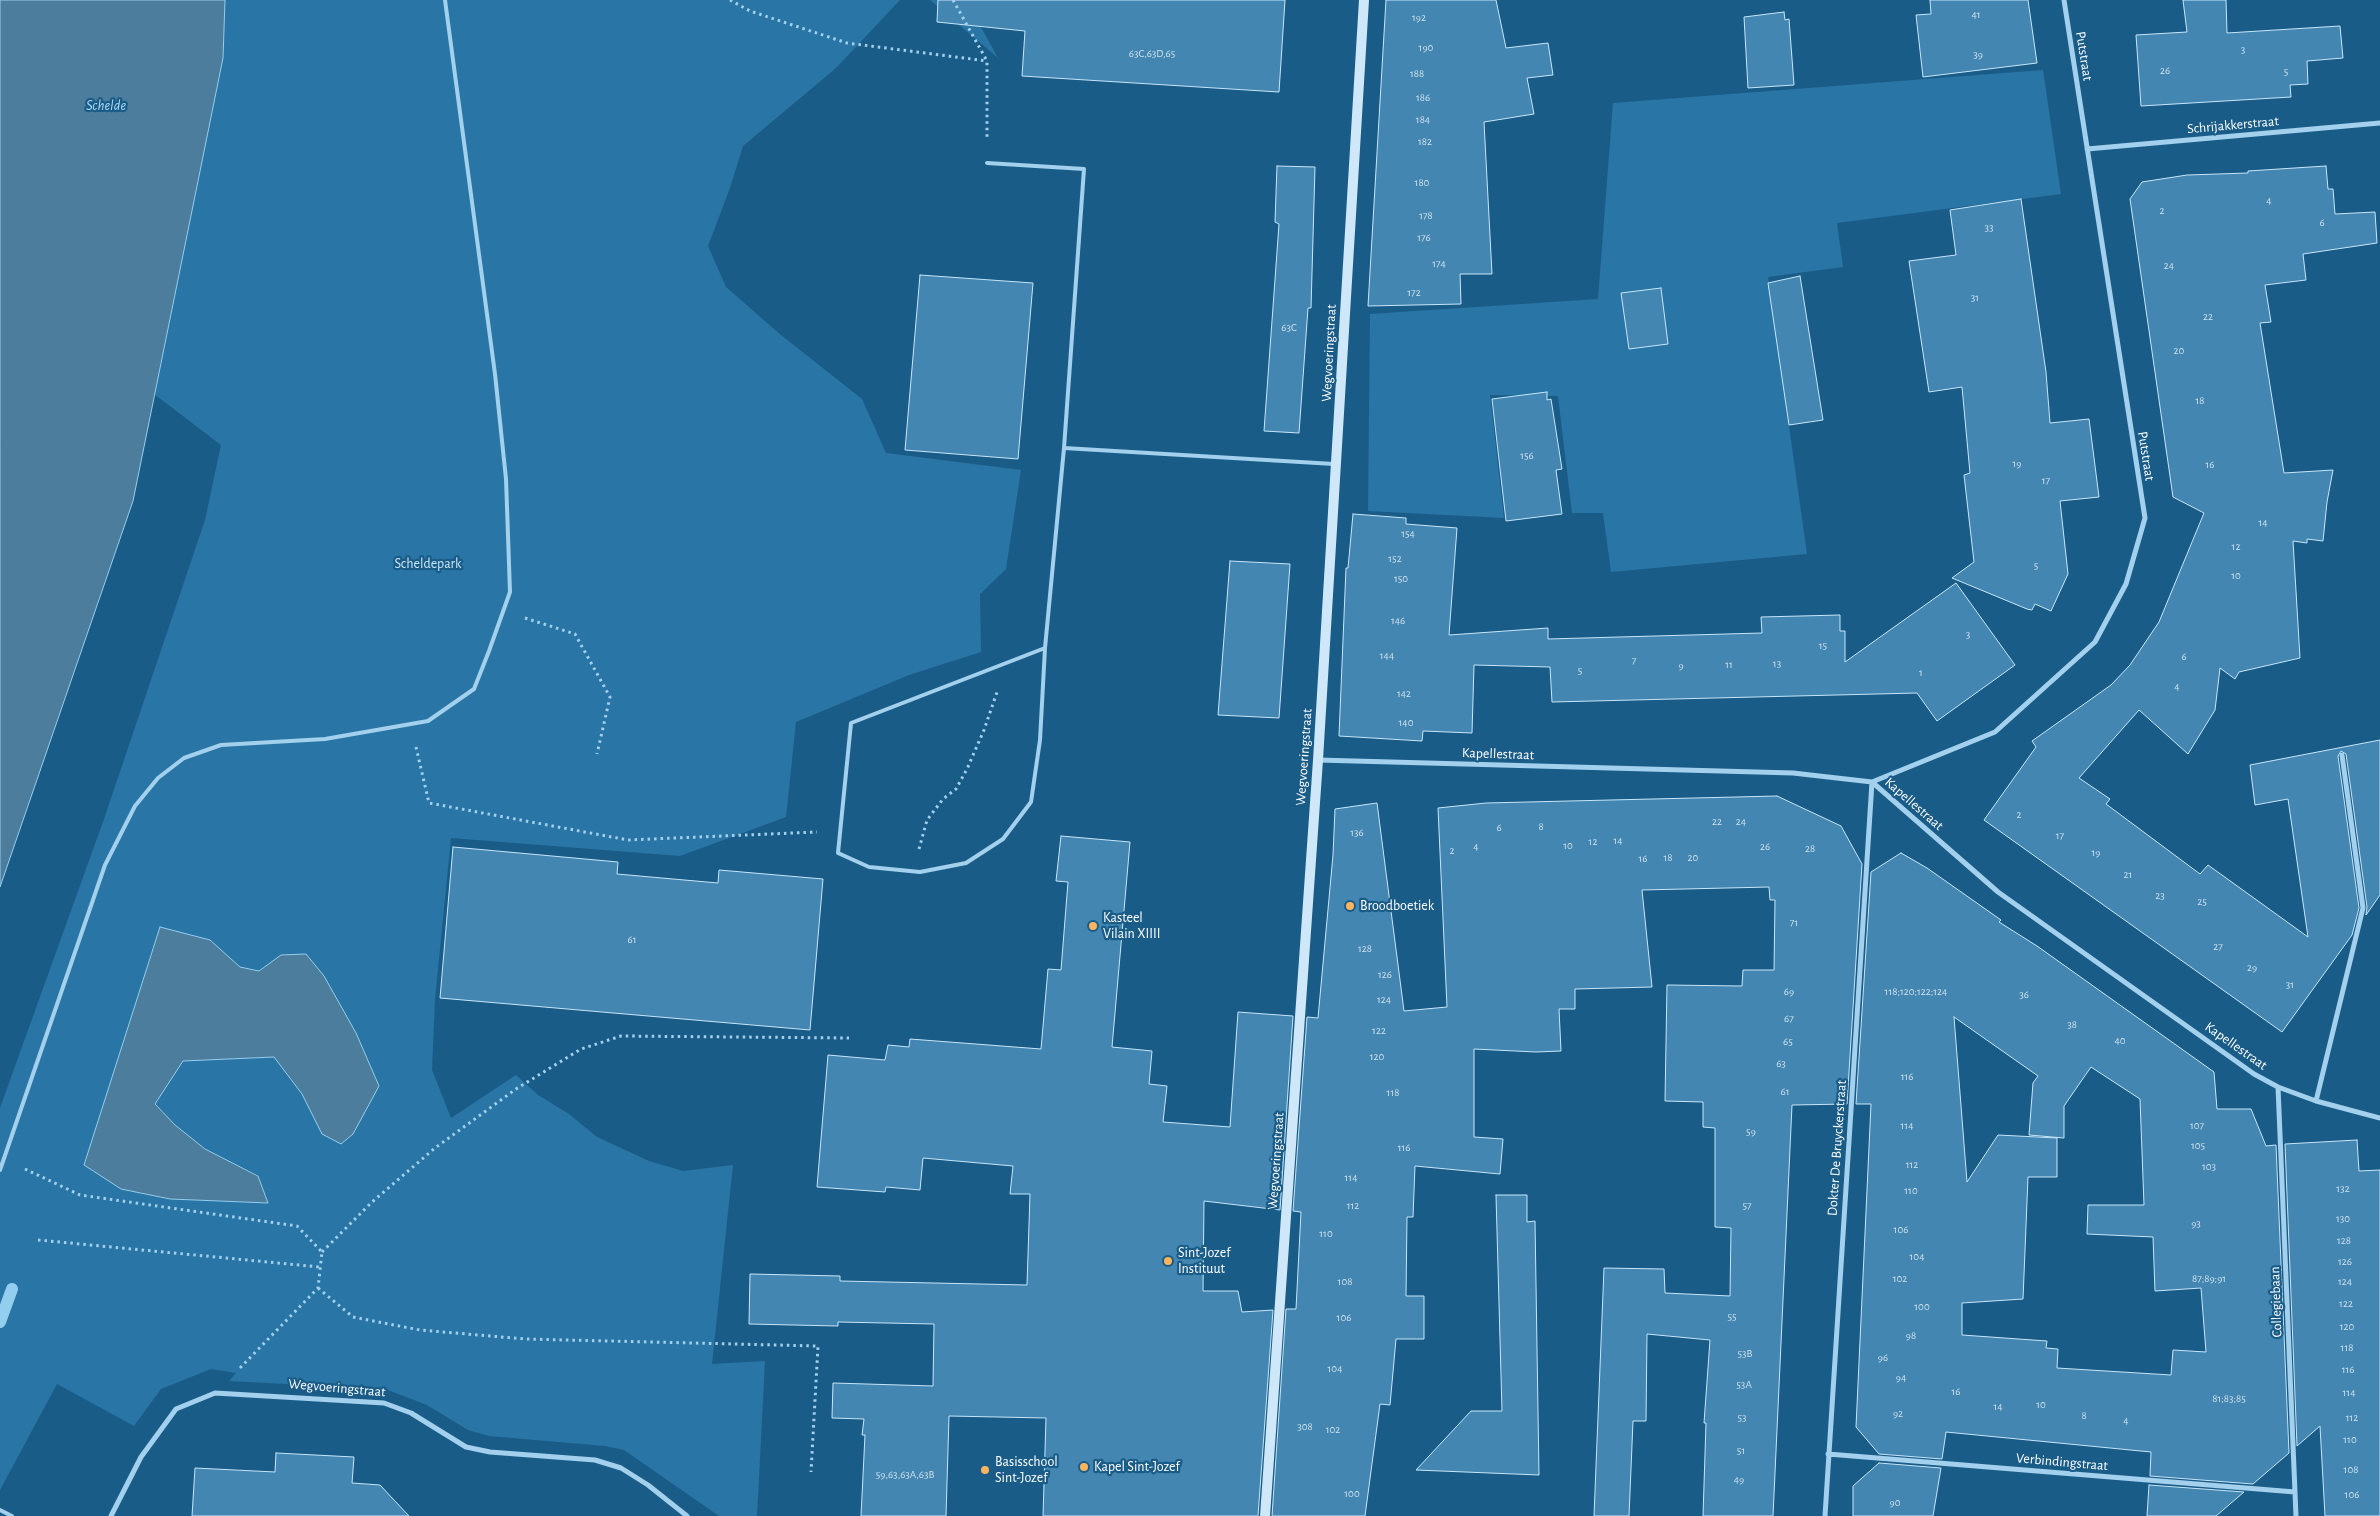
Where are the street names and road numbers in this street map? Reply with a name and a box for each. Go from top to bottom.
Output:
street label: Putstraat [2072,30,2096,82]
street label: Schrijakkerstraat [2186,113,2280,137]
street label: Wegvoeringstraat [1318,304,1340,402]
street label: Putstraat [2134,430,2158,482]
street label: Wegvoeringstraat [1292,708,1316,806]
street label: Kapellestraat [1462,744,1534,764]
street label: Kapellestraat [1881,774,1947,834]
street label: Kapellestraat [2202,1018,2270,1074]
street label: Dokter De Bruyckerstraat [1824,1079,1850,1217]
street label: Wegvoeringstraat [1264,1112,1288,1210]
street label: Collegiebaan [2266,1266,2286,1338]
street label: Wegvoeringstraat [288,1375,386,1401]
street label: Verbindingstraat [2015,1450,2109,1474]

